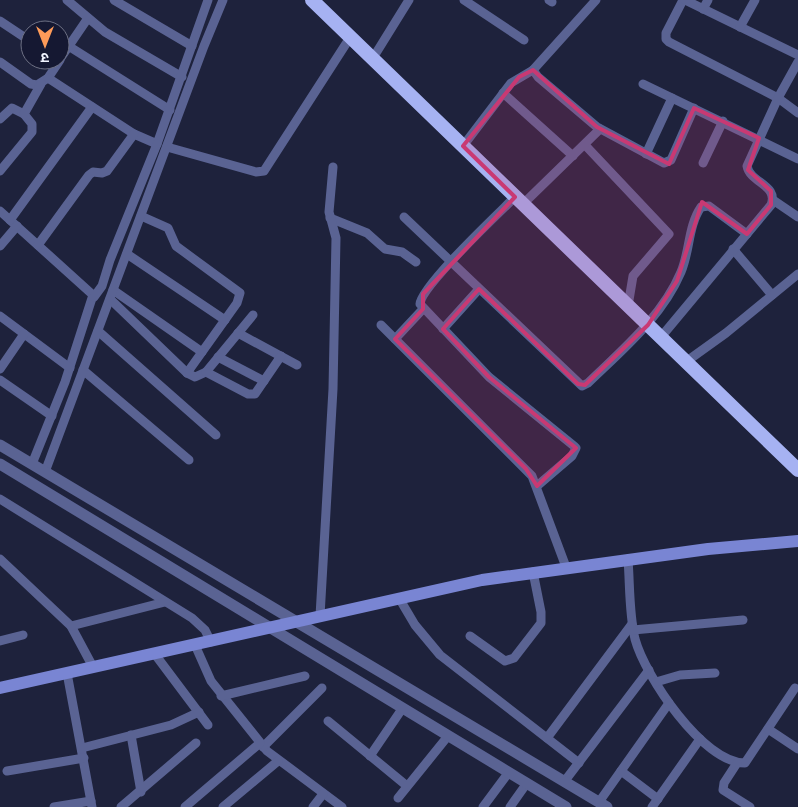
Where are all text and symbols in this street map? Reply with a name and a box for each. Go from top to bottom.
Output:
north arrow [20,20,70,70]
text: उ [40,49,49,66]

